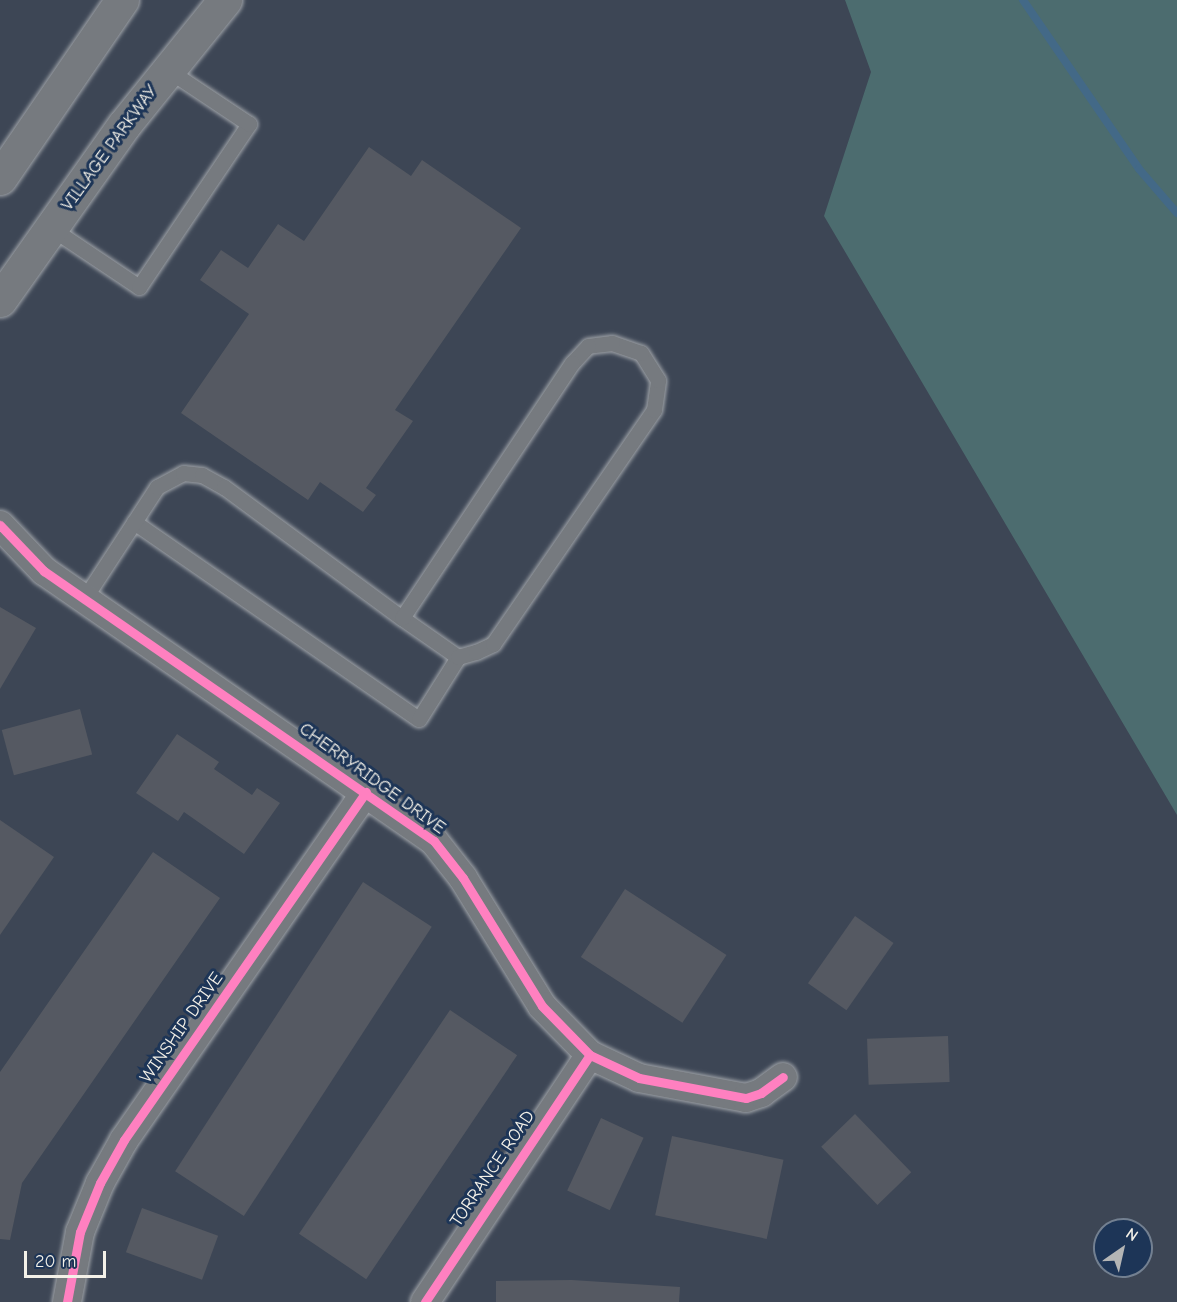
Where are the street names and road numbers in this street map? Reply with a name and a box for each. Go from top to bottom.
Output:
street label: VILLAGE PARKWAY [57,81,163,215]
street label: CHERRYRIDGE DRIVE [295,719,449,839]
street label: WINSHIP DRIVE [136,968,228,1088]
street label: TORRANCE ROAD [446,1107,540,1231]

